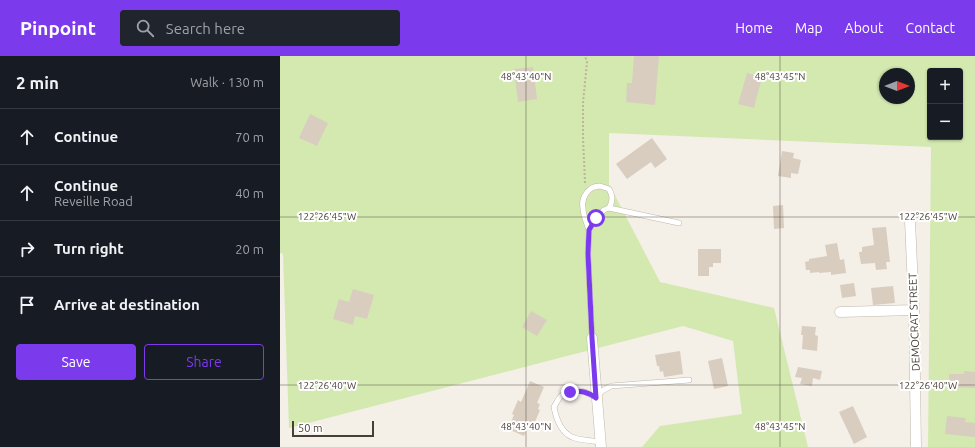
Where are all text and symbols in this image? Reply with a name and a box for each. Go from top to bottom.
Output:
search box [120,10,400,46]
text: Pinpoint [20,17,96,39]
icon: search [134,17,156,39]
text: Search here [166,20,245,37]
text: Home [735,20,773,36]
text: Map [795,20,823,36]
text: About [845,20,884,36]
text: Contact [906,20,955,36]
north arrow [879,68,915,104]
map controls [927,68,963,140]
button: + [927,68,963,104]
text: 48°43'40"N [501,71,551,82]
text: 48°43'45"N [755,71,805,82]
text: 2 min [16,73,59,92]
text: Walk · 130 m [190,75,264,89]
button: − [927,104,963,140]
icon: ahead [16,126,38,148]
text: Continue [54,128,118,145]
text: 70 m [235,130,264,144]
text: Continue [54,177,118,194]
icon: ahead [16,182,38,204]
text: 40 m [235,186,264,200]
text: Reveille Road [54,194,133,208]
route start [587,209,605,227]
text: 122°26'45"W [298,211,356,222]
text: 122°26'45"W [899,211,957,222]
icon: right [16,238,38,260]
text: Turn right [54,240,124,257]
text: 20 m [235,242,264,256]
street label: DEMOCRAT STREET [906,273,922,371]
icon: arrive [16,294,38,316]
text: Arrive at destination [54,296,200,313]
button: Save [16,344,136,380]
button: Share [144,344,264,380]
text: 122°26'40"W [298,380,356,391]
text: 122°26'40"W [899,380,957,391]
route end [561,383,579,401]
scale bar [292,419,374,438]
text: 48°43'40"N [501,421,551,432]
text: 48°43'45"N [755,421,805,432]
text: 50 m [298,422,322,434]

